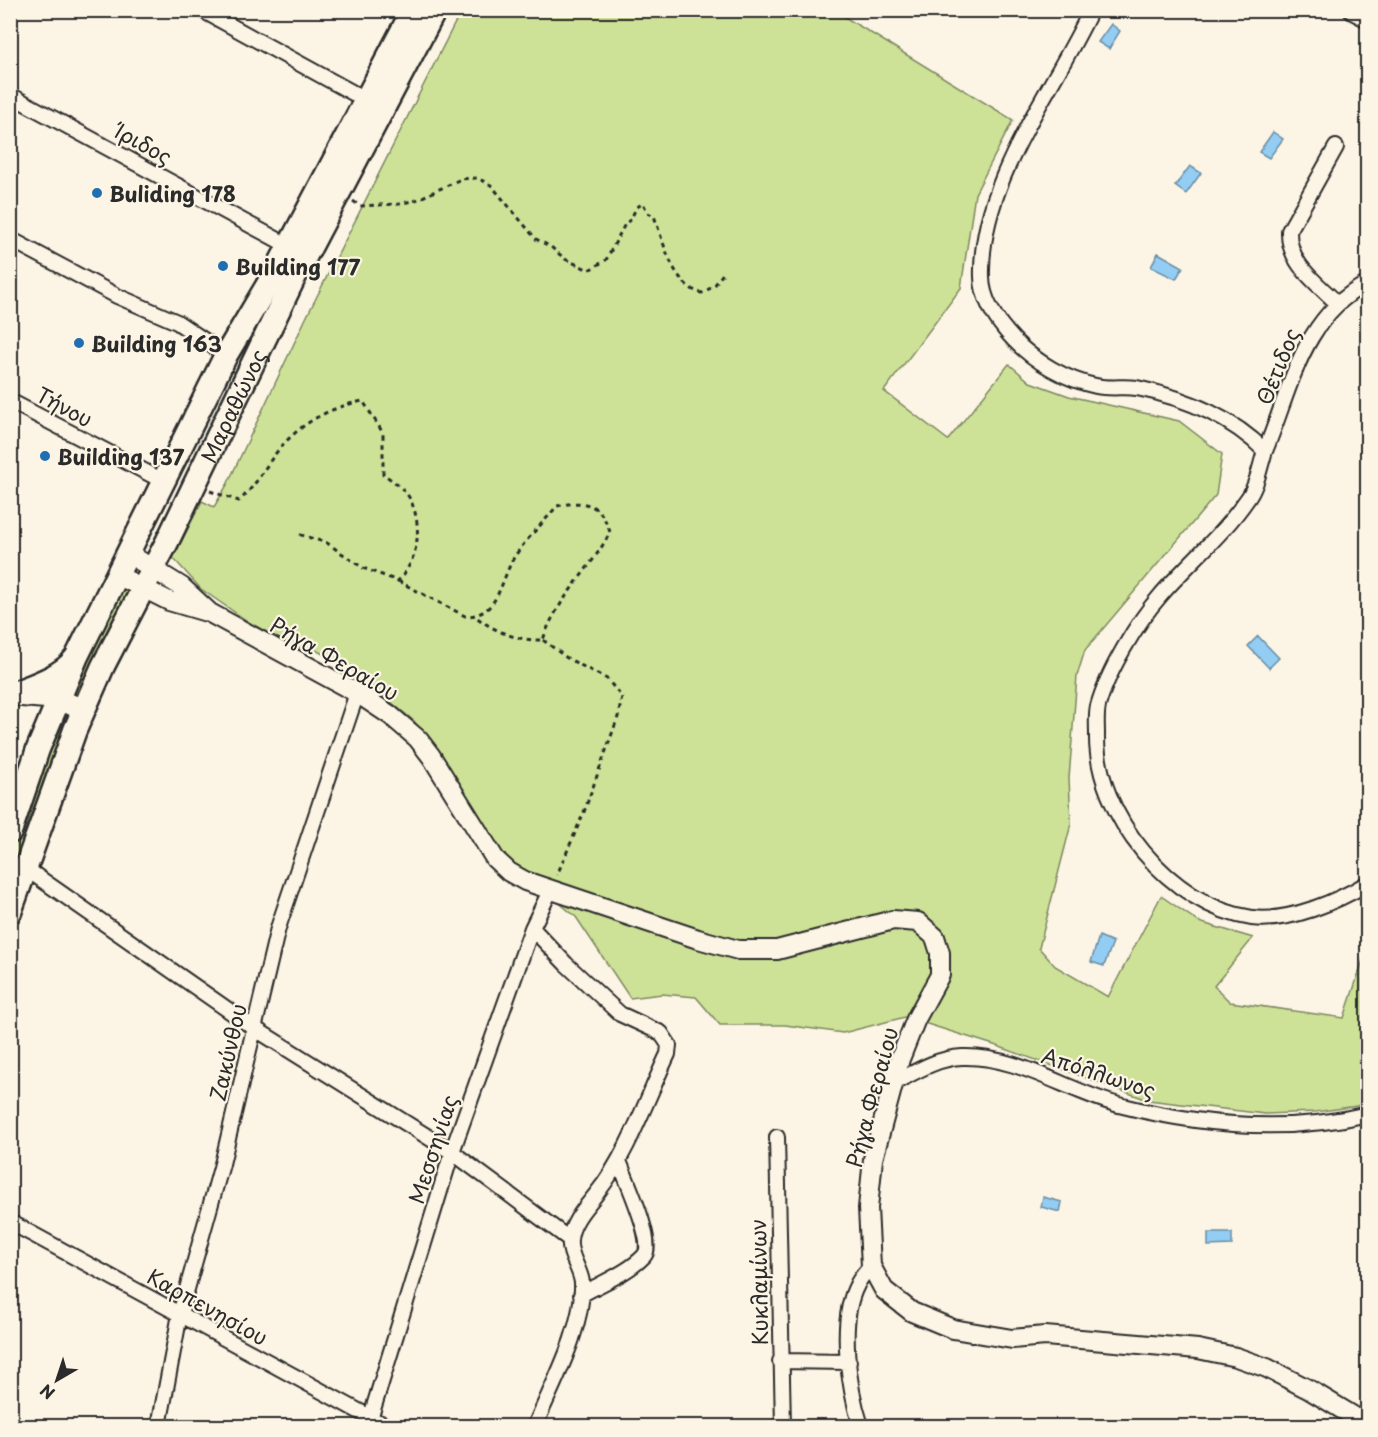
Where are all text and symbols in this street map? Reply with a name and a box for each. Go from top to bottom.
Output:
street label: Ίριδος [107,113,178,172]
place label: Buliding 178 [109,177,236,209]
marker: Buliding 178 [90,186,104,200]
place label: Building 177 [235,250,361,282]
marker: Building 177 [216,259,230,273]
street label: Θέτιδος [1247,323,1307,409]
place label: Building 163 [91,327,222,359]
marker: Building 163 [72,336,86,350]
street label: Μαραθώνος [192,344,274,468]
street label: Τήνου [31,378,99,434]
place label: Building 137 [57,440,185,472]
marker: Building 137 [38,449,52,463]
street label: Ρήγα Φεραίου [265,608,405,708]
street label: Ζακύνθου [200,1000,254,1104]
street label: Ρήγα Φεραίου [837,1023,905,1171]
street label: Απόλλωνος [1038,1039,1160,1105]
street label: Μεσσηνίας [399,1090,465,1208]
street label: Κυκλαμίνων [741,1218,775,1346]
street label: Καρπενησίου [142,1260,274,1352]
north arrow [27,1350,87,1410]
text: N [34,1379,59,1406]

